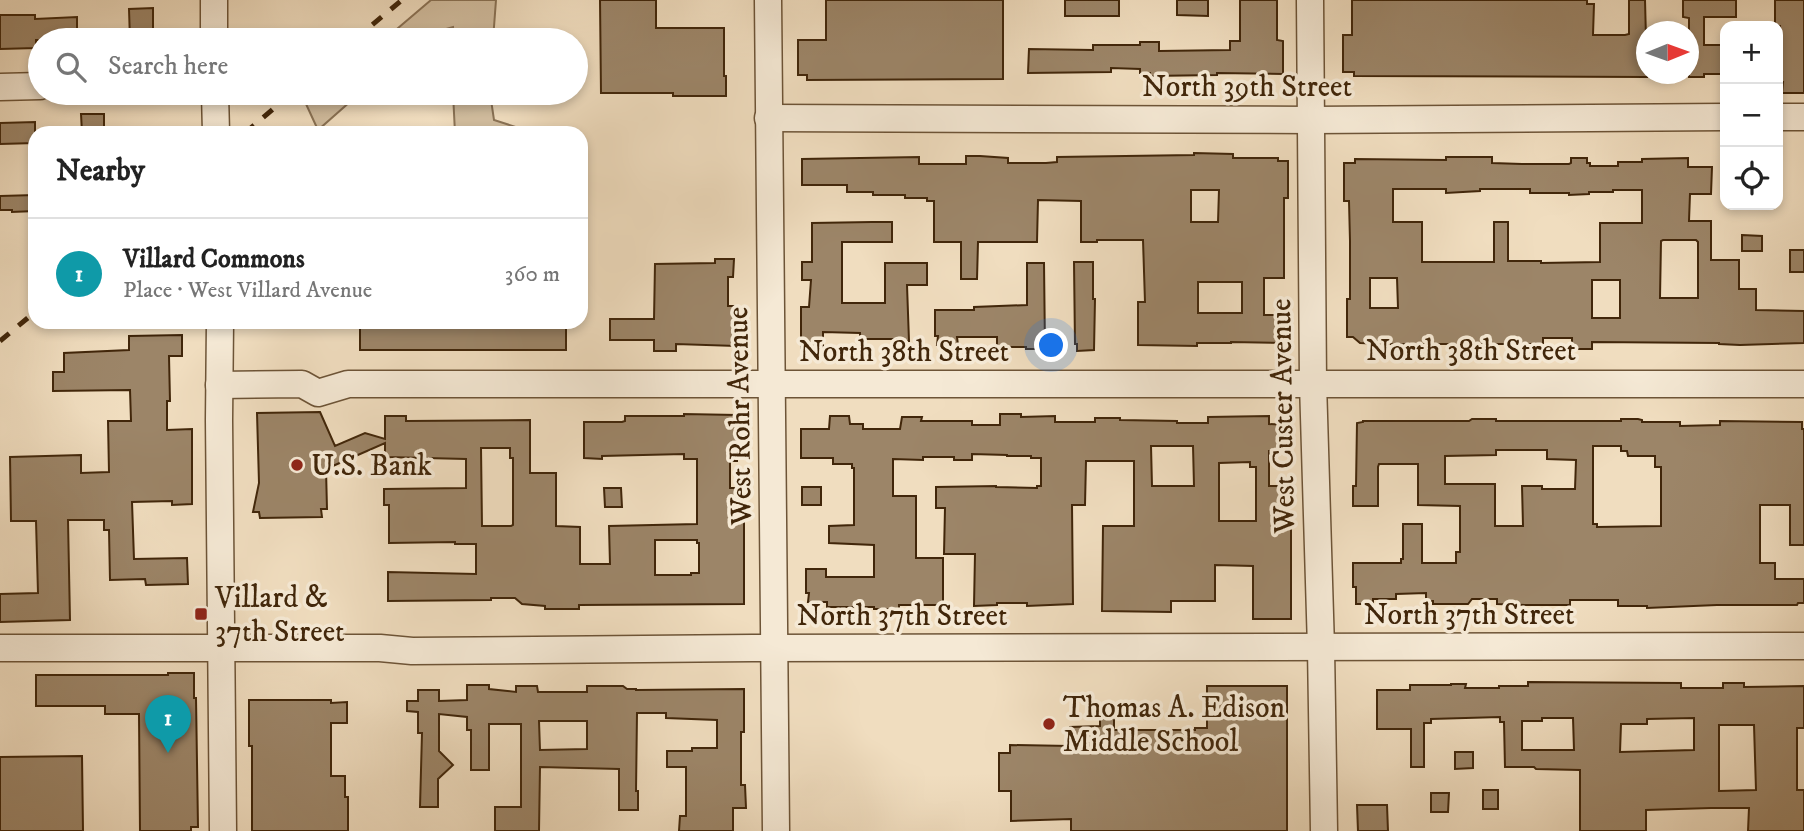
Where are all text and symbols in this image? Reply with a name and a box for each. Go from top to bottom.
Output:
north arrow [1636,21,1699,84]
map controls [1720,21,1783,210]
button: + [1720,21,1783,84]
search box [28,28,588,105]
icon: search [52,48,90,86]
text: Search here [108,50,228,83]
street label: North 39th Street [1142,69,1352,106]
button: − [1720,84,1783,147]
button: locate [1720,147,1783,210]
text: Nearby [56,153,145,190]
text: Villard Commons [123,243,305,276]
text: 1 [75,260,83,289]
text: 360 m [505,260,560,289]
text: Place · West Villard Avenue [123,276,372,305]
street label: West Custer Avenue [1263,298,1304,535]
street label: West Rohr Avenue [720,306,761,527]
your location [1034,328,1068,362]
street label: North 38th Street [1366,333,1576,370]
street label: North 38th Street [799,334,1009,371]
place label: U.S. Bank [311,448,432,485]
marker: U.S. Bank [289,457,305,473]
place label: Villard & 37th Street [214,580,345,651]
street label: North 37th Street [1363,597,1575,634]
street label: North 37th Street [796,598,1008,635]
marker: Villard & 37th Street [193,606,209,622]
place label: Thomas A. Edison Middle School [1063,690,1286,761]
pin: 1 [145,695,191,753]
marker: Thomas A. Edison Middle School [1041,716,1057,732]

